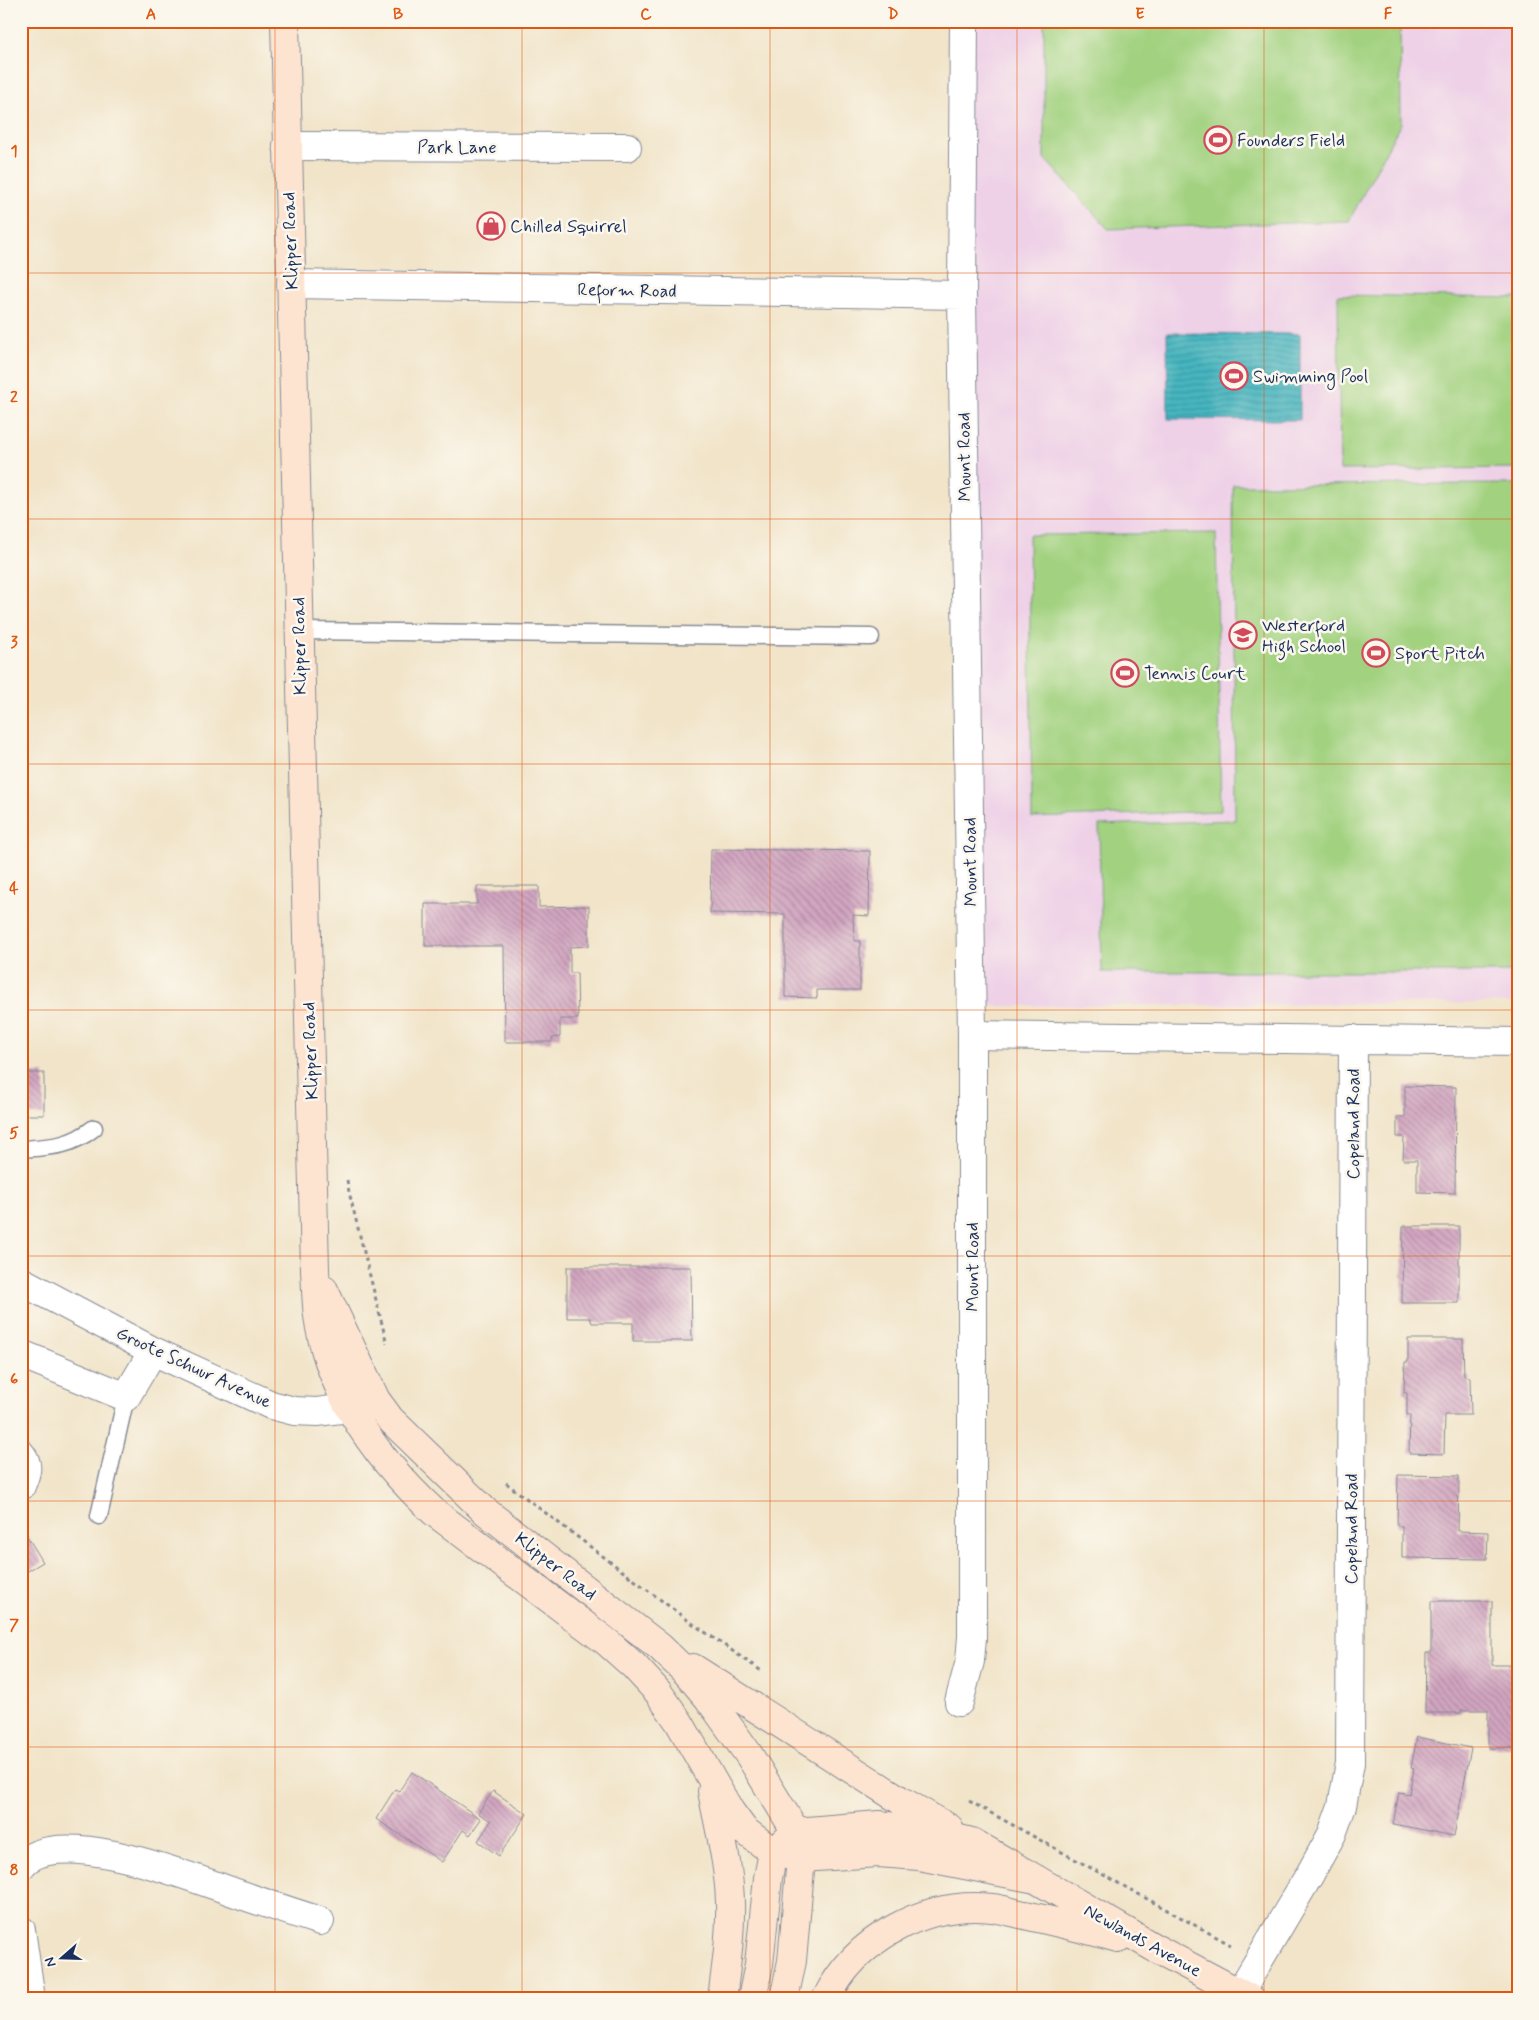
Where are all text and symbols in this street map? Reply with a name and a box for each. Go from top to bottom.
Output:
text: A [146,4,156,25]
text: B [393,4,403,25]
text: C [640,4,652,25]
text: D [887,4,899,25]
text: E [1135,4,1145,25]
text: F [1384,4,1393,25]
sports icon: Founders Field [1203,125,1233,155]
place label: Founders Field [1237,129,1345,153]
street label: Park Lane [417,136,497,160]
text: 1 [10,141,18,162]
street label: Klipper Road [277,192,305,290]
shop icon: Chilled Squirrel [476,211,506,241]
place label: Chilled Squirrel [510,215,627,239]
street label: Reform Road [577,278,677,306]
sports icon: Swimming Pool [1219,361,1249,391]
place label: Swimming Pool [1253,365,1368,390]
text: 2 [10,387,18,408]
street label: Mount Road [952,412,978,502]
street label: Klipper Road [287,597,313,695]
place label: Westerford High School [1262,614,1346,661]
school or university icon: Westerford High School [1228,620,1258,650]
text: 3 [10,632,18,653]
sports icon: Sport Pitch [1361,638,1391,668]
place label: Sport Pitch [1395,642,1485,666]
sports icon: Tennis Court [1110,658,1140,688]
place label: Tennis Court [1144,662,1246,686]
street label: Mount Road [958,817,984,907]
text: 4 [9,878,19,899]
street label: Klipper Road [297,1002,325,1100]
street label: Copeland Road [1342,1069,1366,1179]
text: 5 [9,1123,19,1144]
street label: Mount Road [961,1222,985,1312]
street label: Groote Schuur Avenue [112,1321,275,1414]
text: 6 [10,1369,18,1390]
street label: Copeland Road [1340,1474,1364,1584]
street label: Klipper Road [509,1527,601,1606]
text: 7 [9,1615,19,1636]
text: 8 [9,1860,19,1881]
street label: Newlands Avenue [1079,1899,1206,1983]
north arrow [38,1932,88,1982]
text: N [41,1955,61,1970]

